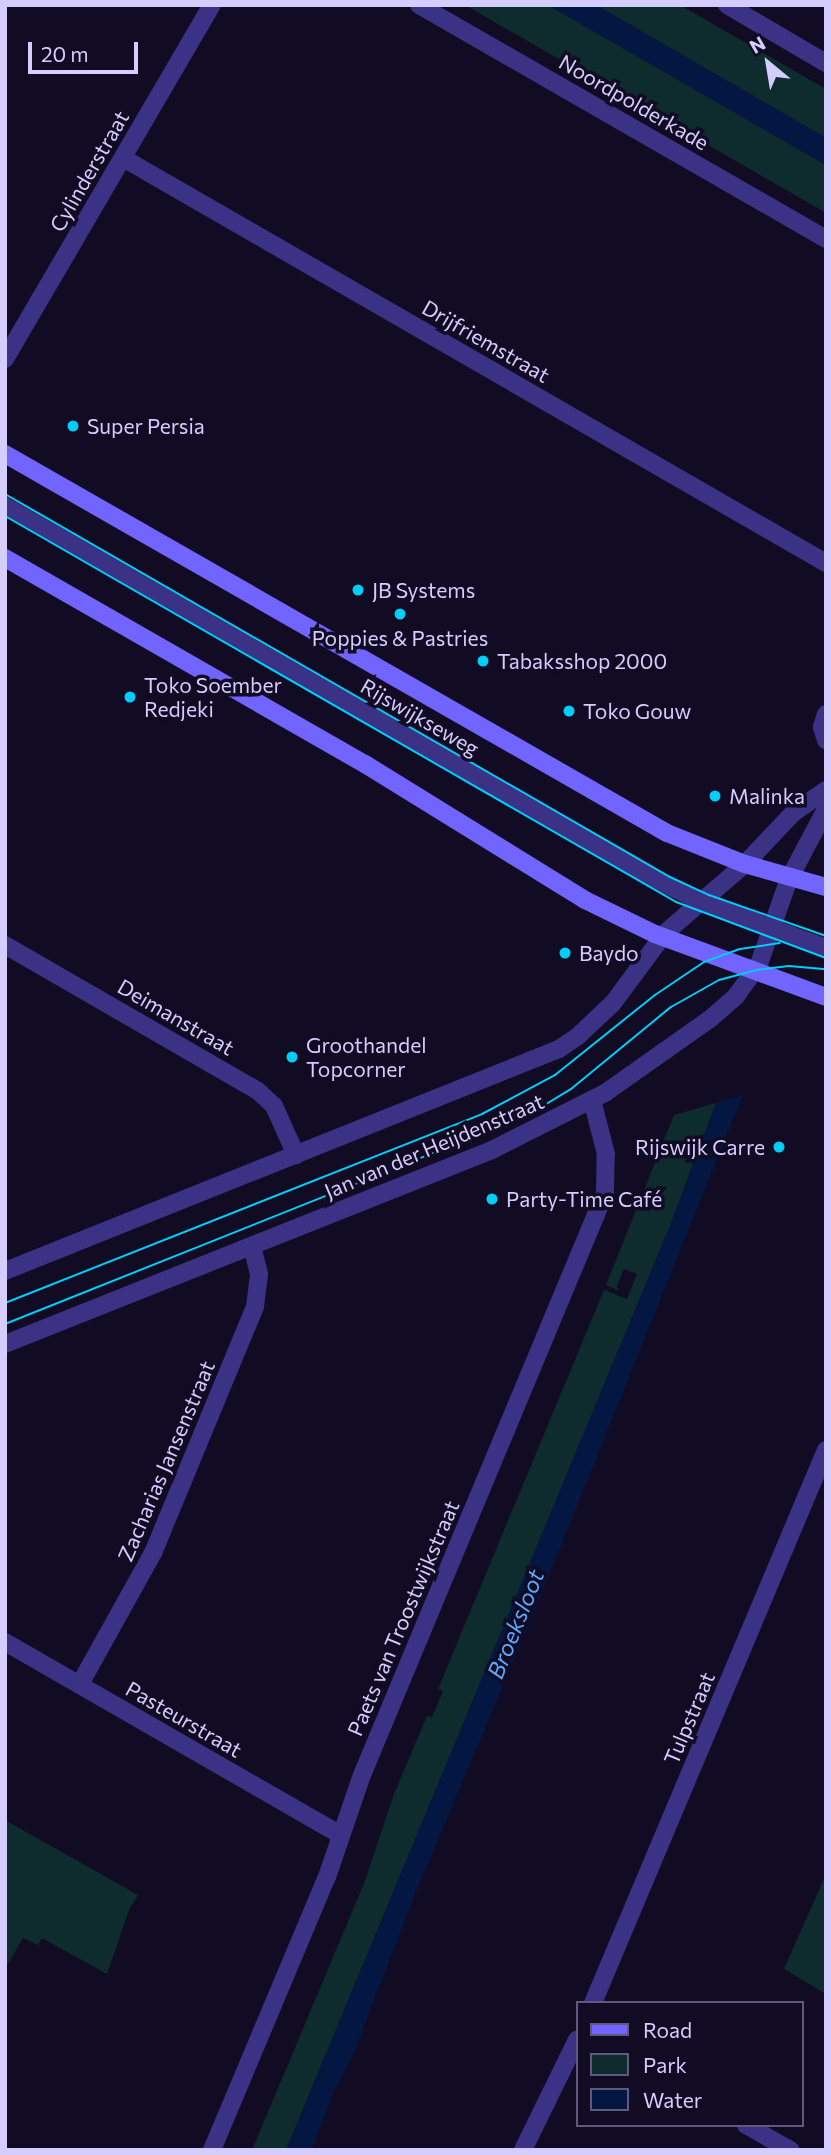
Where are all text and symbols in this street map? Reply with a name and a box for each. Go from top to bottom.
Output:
scale bar [32,28,142,72]
north arrow [733,28,803,98]
text: N [745,31,769,58]
text: 20 m [41,41,89,66]
street label: Noordpolderkade [555,49,713,155]
street label: Cylinderstraat [44,106,134,236]
street label: Drijfriemstraat [418,294,554,388]
place label: Super Persia [87,413,205,439]
marker: Super Persia [65,418,81,434]
place label: JB Systems [372,577,475,603]
marker: JB Systems [350,582,366,598]
marker: Poppies & Pastries [392,606,408,622]
place label: Poppies & Pastries [312,625,488,651]
place label: Tabaksshop 2000 [497,648,667,674]
marker: Tabaksshop 2000 [475,653,491,669]
place label: Toko Soember Redjeki [144,672,282,722]
street label: Rijswijkseweg [356,673,484,761]
marker: Toko Soember Redjeki [122,689,138,705]
place label: Toko Gouw [583,698,691,724]
marker: Toko Gouw [561,703,577,719]
place label: Malinka [729,783,805,809]
marker: Malinka [707,788,723,804]
place label: Baydo [579,940,639,966]
marker: Baydo [557,945,573,961]
street label: Deimanstraat [113,974,239,1060]
place label: Groothandel Topcorner [306,1032,427,1082]
marker: Groothandel Topcorner [284,1049,300,1065]
street label: Jan van der Heijdenstraat [320,1088,548,1204]
place label: Rijswijk Carre [635,1134,765,1160]
marker: Rijswijk Carre [771,1139,787,1155]
place label: Party-Time Café [506,1186,662,1212]
marker: Party-Time Café [484,1191,500,1207]
street label: Zacharias Jansenstraat [112,1357,220,1565]
street label: Paets van Troostwijkstraat [342,1496,464,1740]
water label: Broeksloot [481,1566,549,1682]
street label: Tulpstraat [658,1668,720,1768]
street label: Pasteurstraat [121,1676,247,1762]
legend [576,2001,803,2127]
text: Road [643,2017,692,2042]
text: Park [643,2052,687,2077]
text: Water [643,2087,702,2112]

